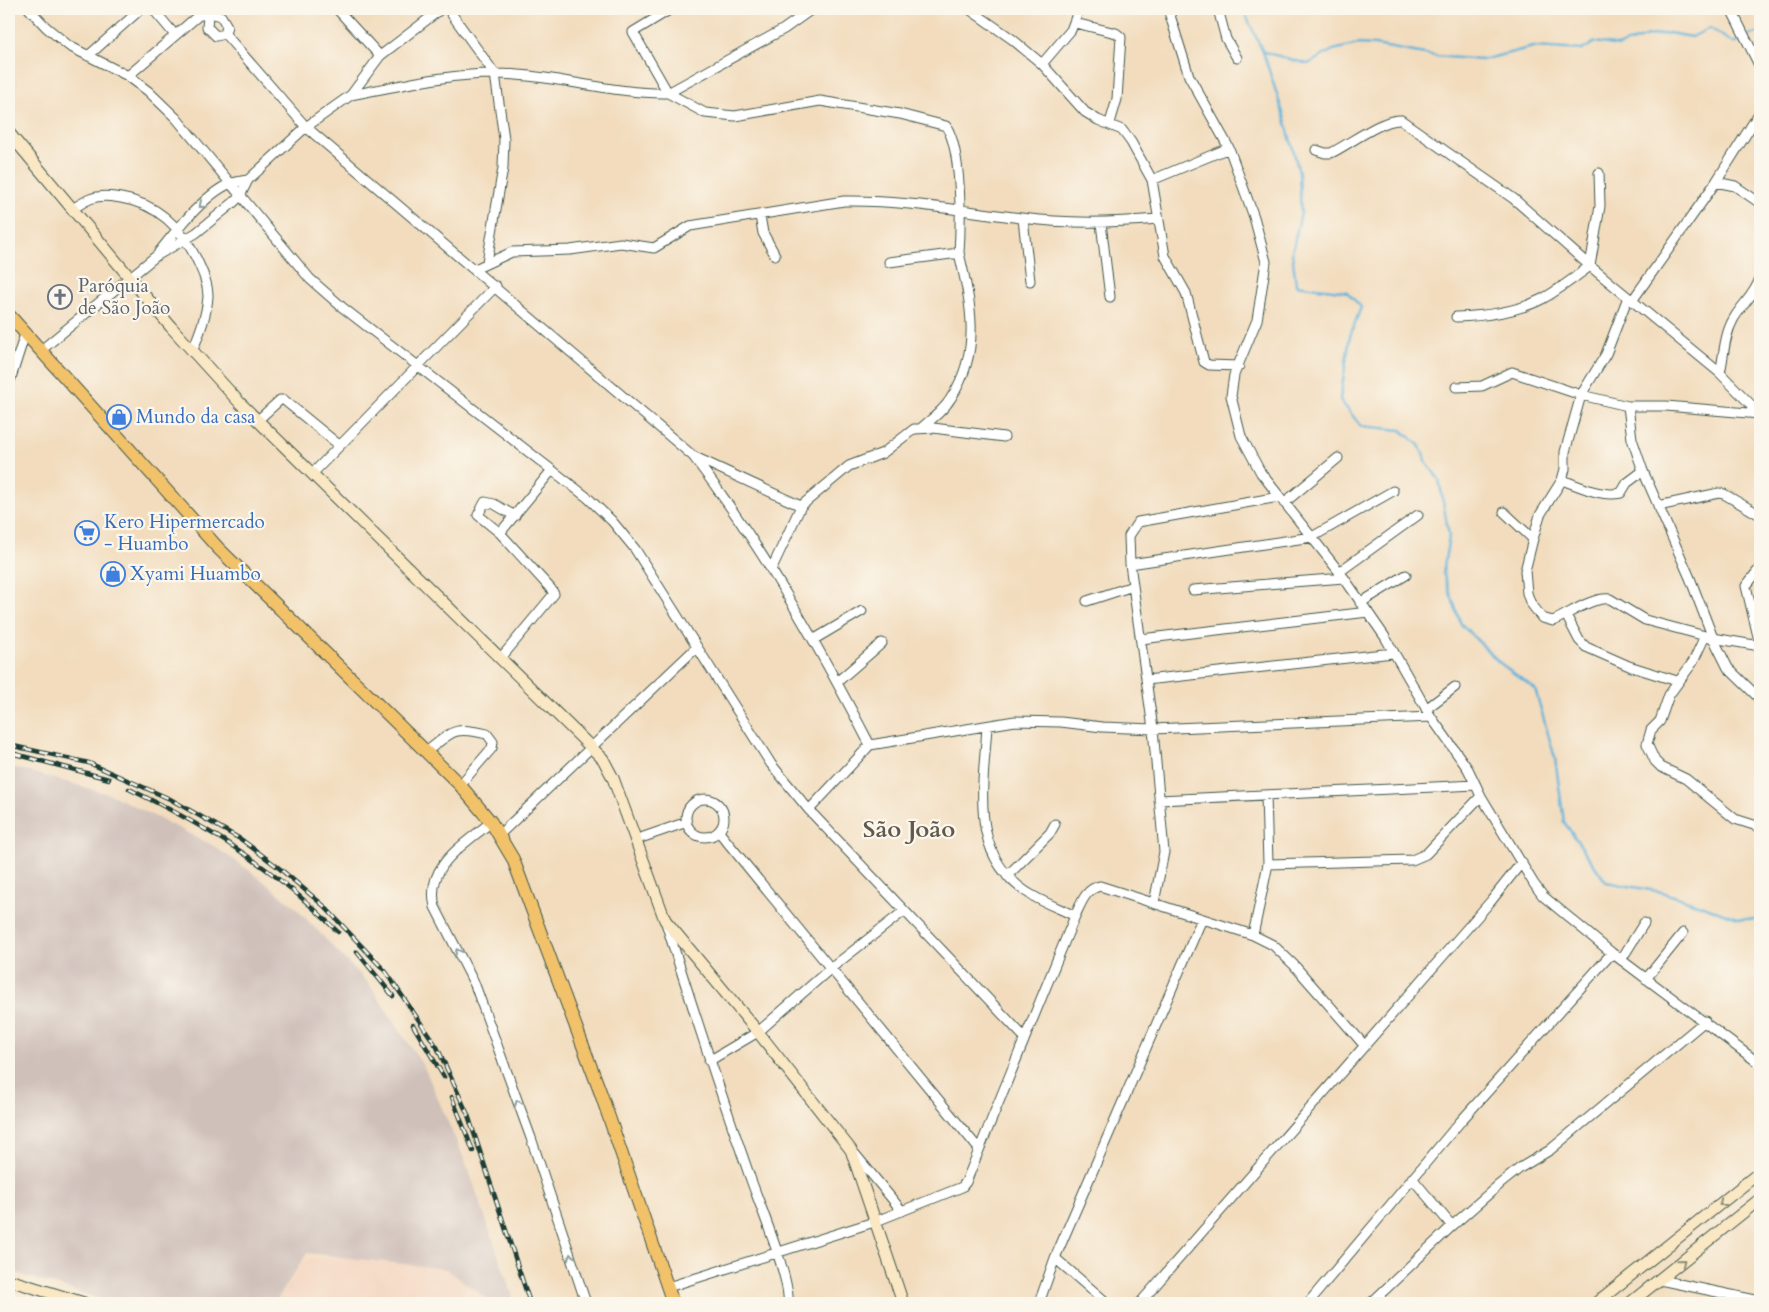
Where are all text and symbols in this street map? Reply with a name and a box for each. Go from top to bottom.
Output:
one-way arrow [199,199,208,208]
place label: Paróquia de São João [78,273,170,321]
church icon: Paróquia de São João [47,284,73,310]
shop icon: Mundo da casa [106,404,132,430]
place label: Mundo da casa [136,404,255,430]
place label: Kero Hipermercado - Huambo [104,509,265,557]
supermarket icon: Kero Hipermercado - Huambo [74,520,100,546]
shop icon: Xyami Huambo [100,561,126,587]
place label: Xyami Huambo [130,561,261,587]
district label: São João [863,813,955,846]
one-way arrow [454,949,464,958]
one-way arrow [514,1099,524,1108]
one-way arrow [1719,1197,1728,1206]
one-way arrow [566,1253,576,1262]
one-way arrow [1676,1260,1685,1268]

